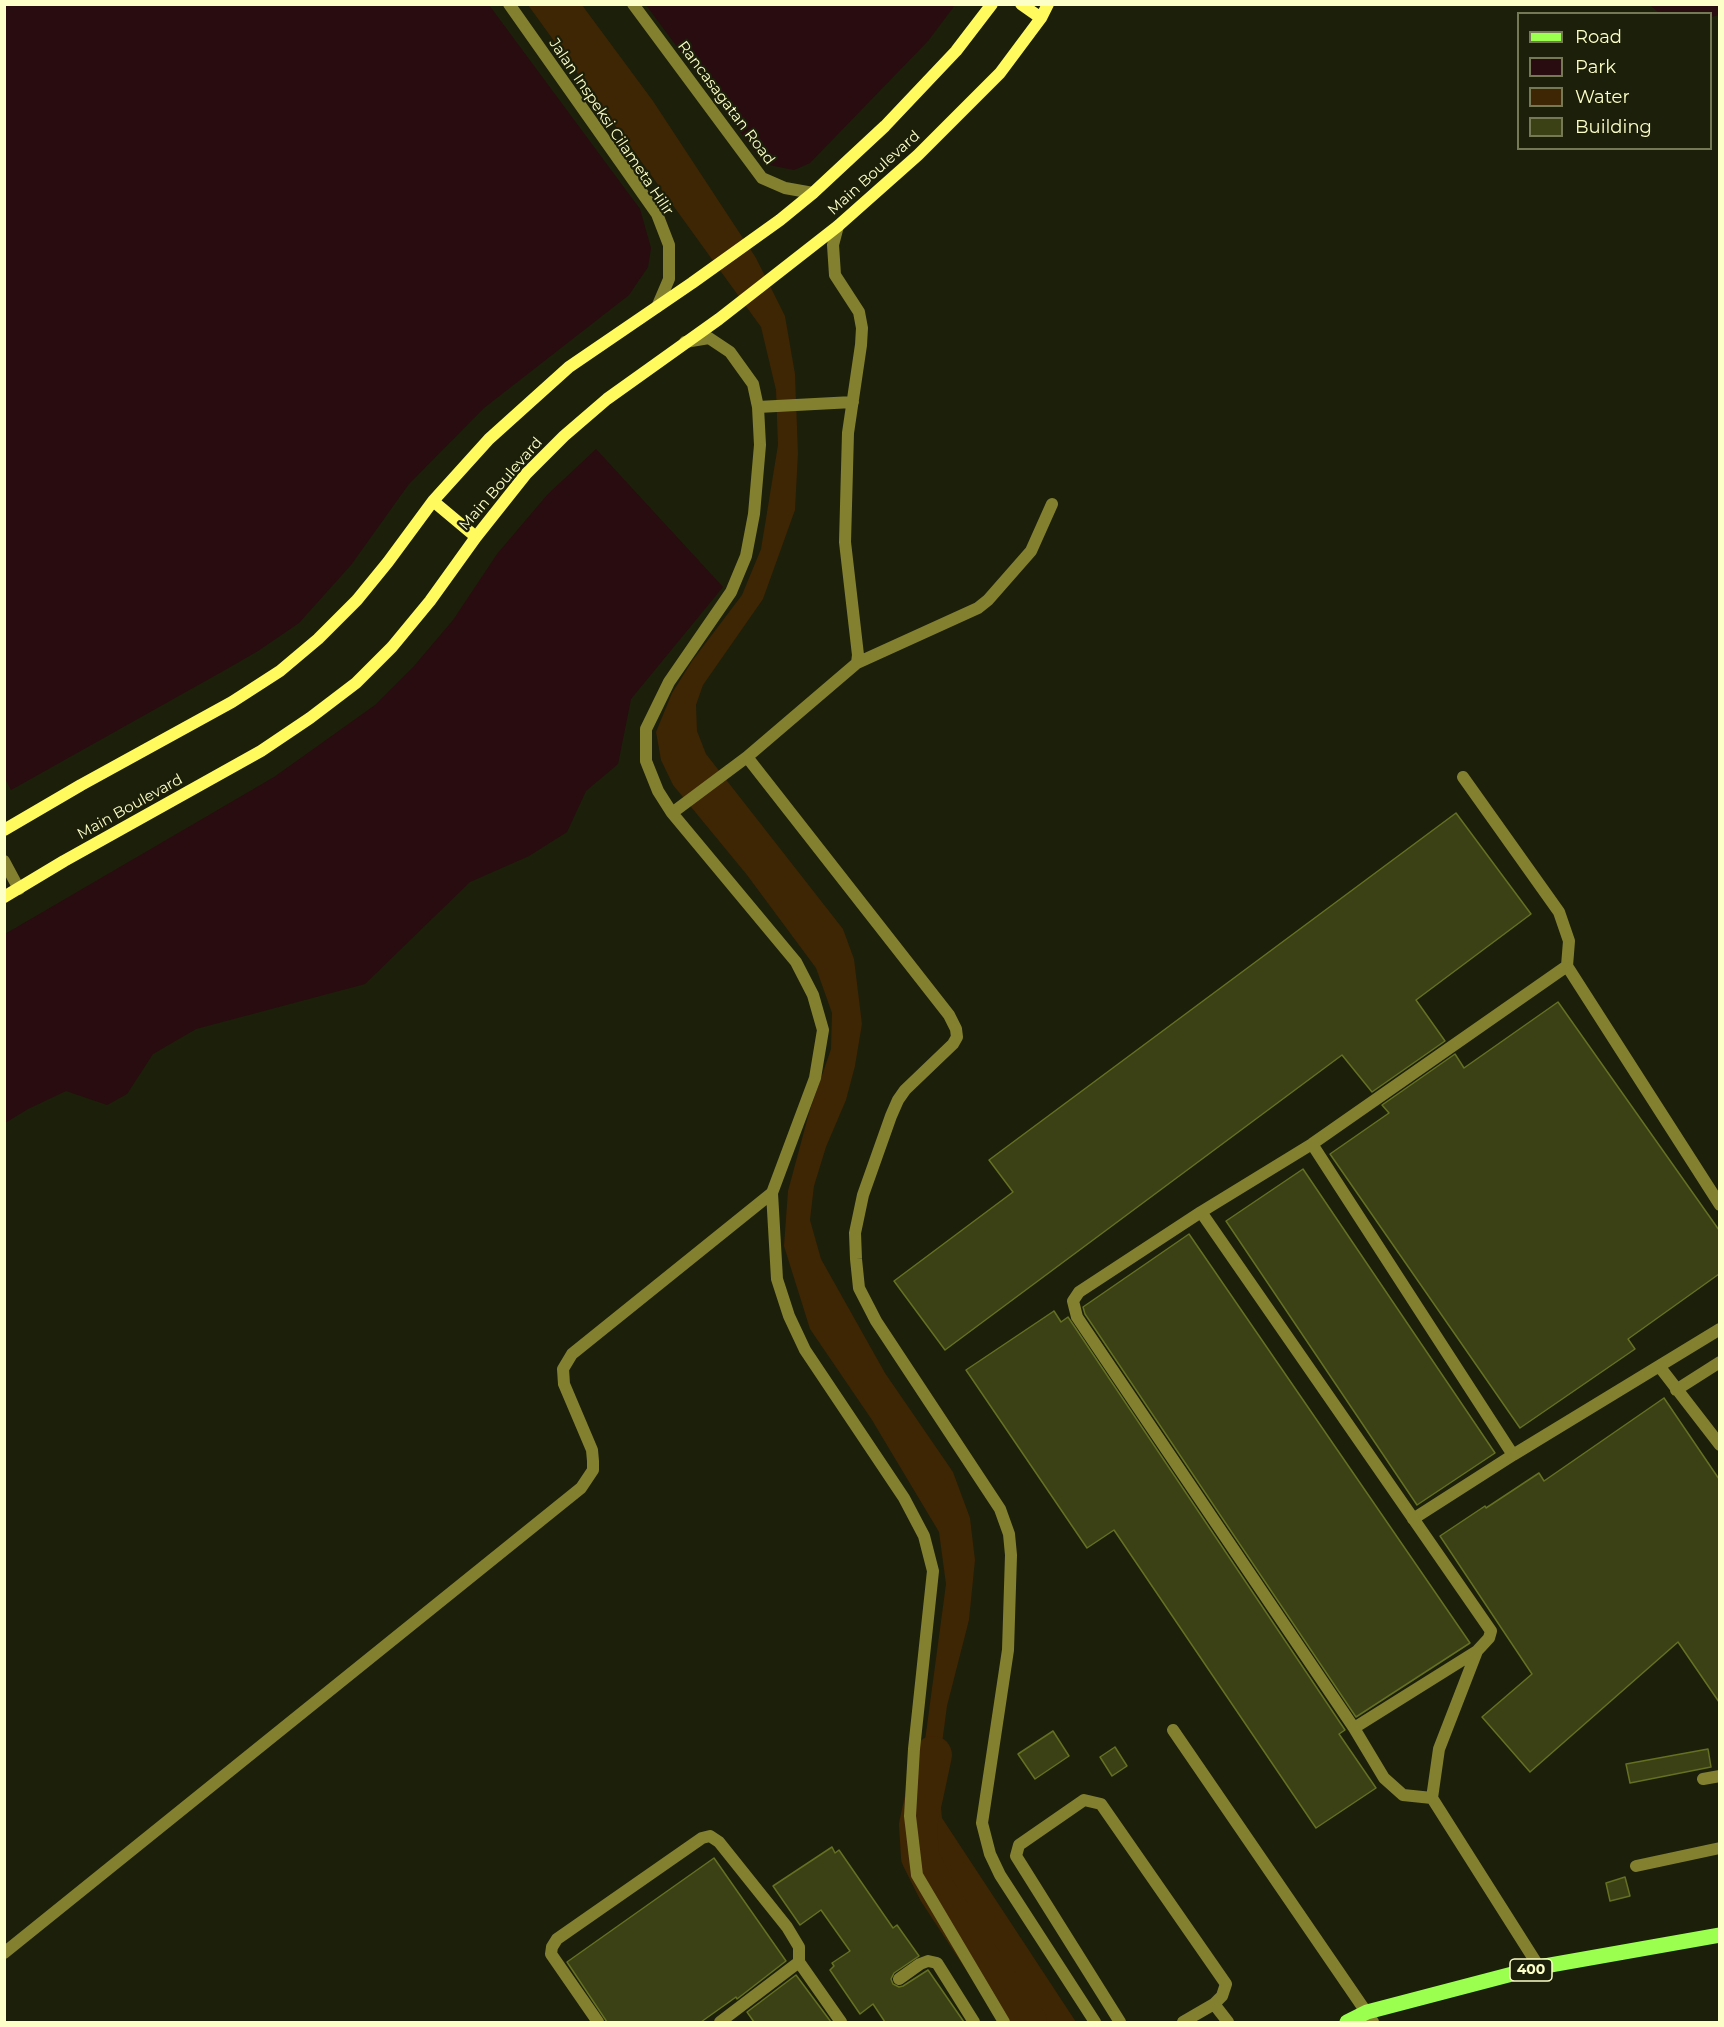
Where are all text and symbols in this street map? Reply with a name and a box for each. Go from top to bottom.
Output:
legend [1517,12,1712,150]
text: Road [1575,26,1622,48]
street label: Jalan Inspeksi Cilameta Hilir [545,35,677,219]
street label: Rancasagatan Road [674,38,778,168]
text: Park [1575,56,1616,78]
text: Water [1575,86,1630,108]
text: Building [1575,116,1652,138]
street label: Main Boulevard [824,127,924,219]
street label: Main Boulevard [456,434,546,534]
street label: Main Boulevard [74,771,186,843]
road number: 400 [1510,1959,1552,1981]

